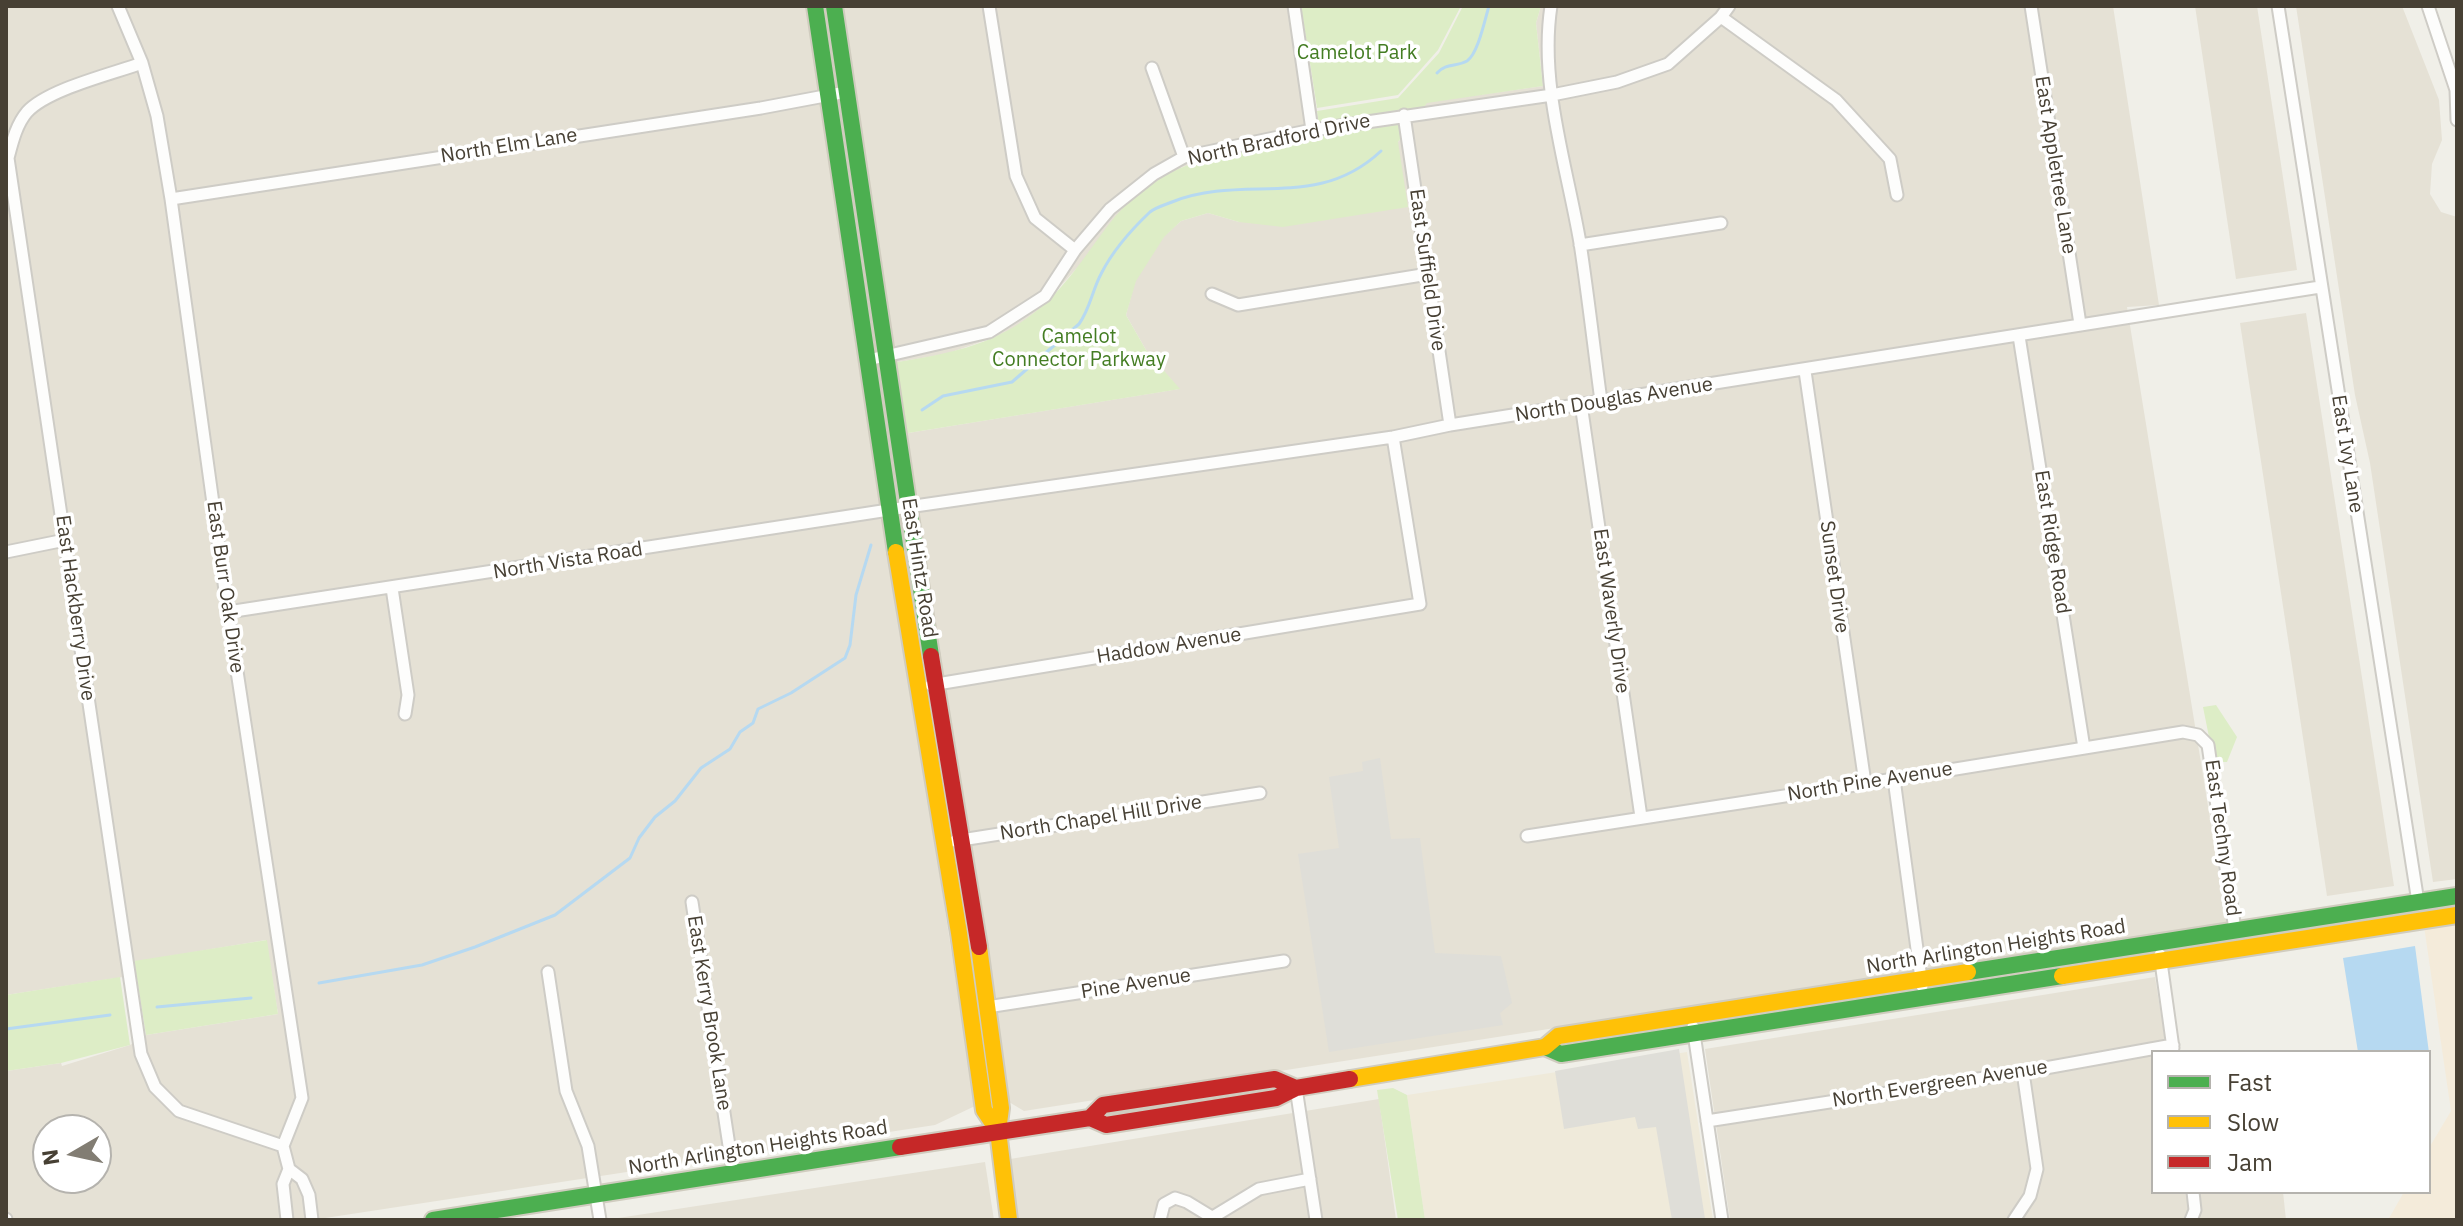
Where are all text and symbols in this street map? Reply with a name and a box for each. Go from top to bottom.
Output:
park label: Camelot Park [1297,41,1417,65]
street label: East Appletree Lane [2029,74,2081,256]
street label: North Bradford Drive [1186,109,1372,171]
street label: North Elm Lane [439,123,579,169]
street label: East Suffield Drive [1404,187,1450,353]
park label: Camelot Connector Parkway [992,325,1166,372]
street label: North Douglas Avenue [1513,373,1715,427]
street label: East Ivy Lane [2326,393,2368,515]
street label: East Ridge Road [2029,468,2075,616]
street label: East Hintz Road [896,496,942,640]
street label: East Burr Oak Drive [201,499,249,675]
street label: East Hackberry Drive [50,513,100,703]
street label: Sunset Drive [1814,519,1854,635]
street label: East Waverly Drive [1588,527,1634,695]
street label: North Vista Road [492,537,644,585]
street label: Haddow Avenue [1095,623,1243,669]
street label: North Pine Avenue [1786,757,1954,807]
street label: East Techny Road [2199,758,2245,918]
street label: North Chapel Hill Drive [998,790,1204,846]
street label: East Kerry Brook Lane [682,914,736,1112]
street label: North Arlington Heights Road [1865,915,2127,979]
street label: Pine Avenue [1079,963,1193,1005]
legend [2151,1050,2431,1194]
street label: North Evergreen Avenue [1831,1055,2049,1113]
text: Fast [2227,1066,2272,1098]
text: Slow [2227,1106,2279,1138]
north arrow [32,1114,112,1194]
street label: North Arlington Heights Road [627,1116,889,1180]
text: Jam [2227,1146,2273,1178]
text: N [34,1147,65,1168]

